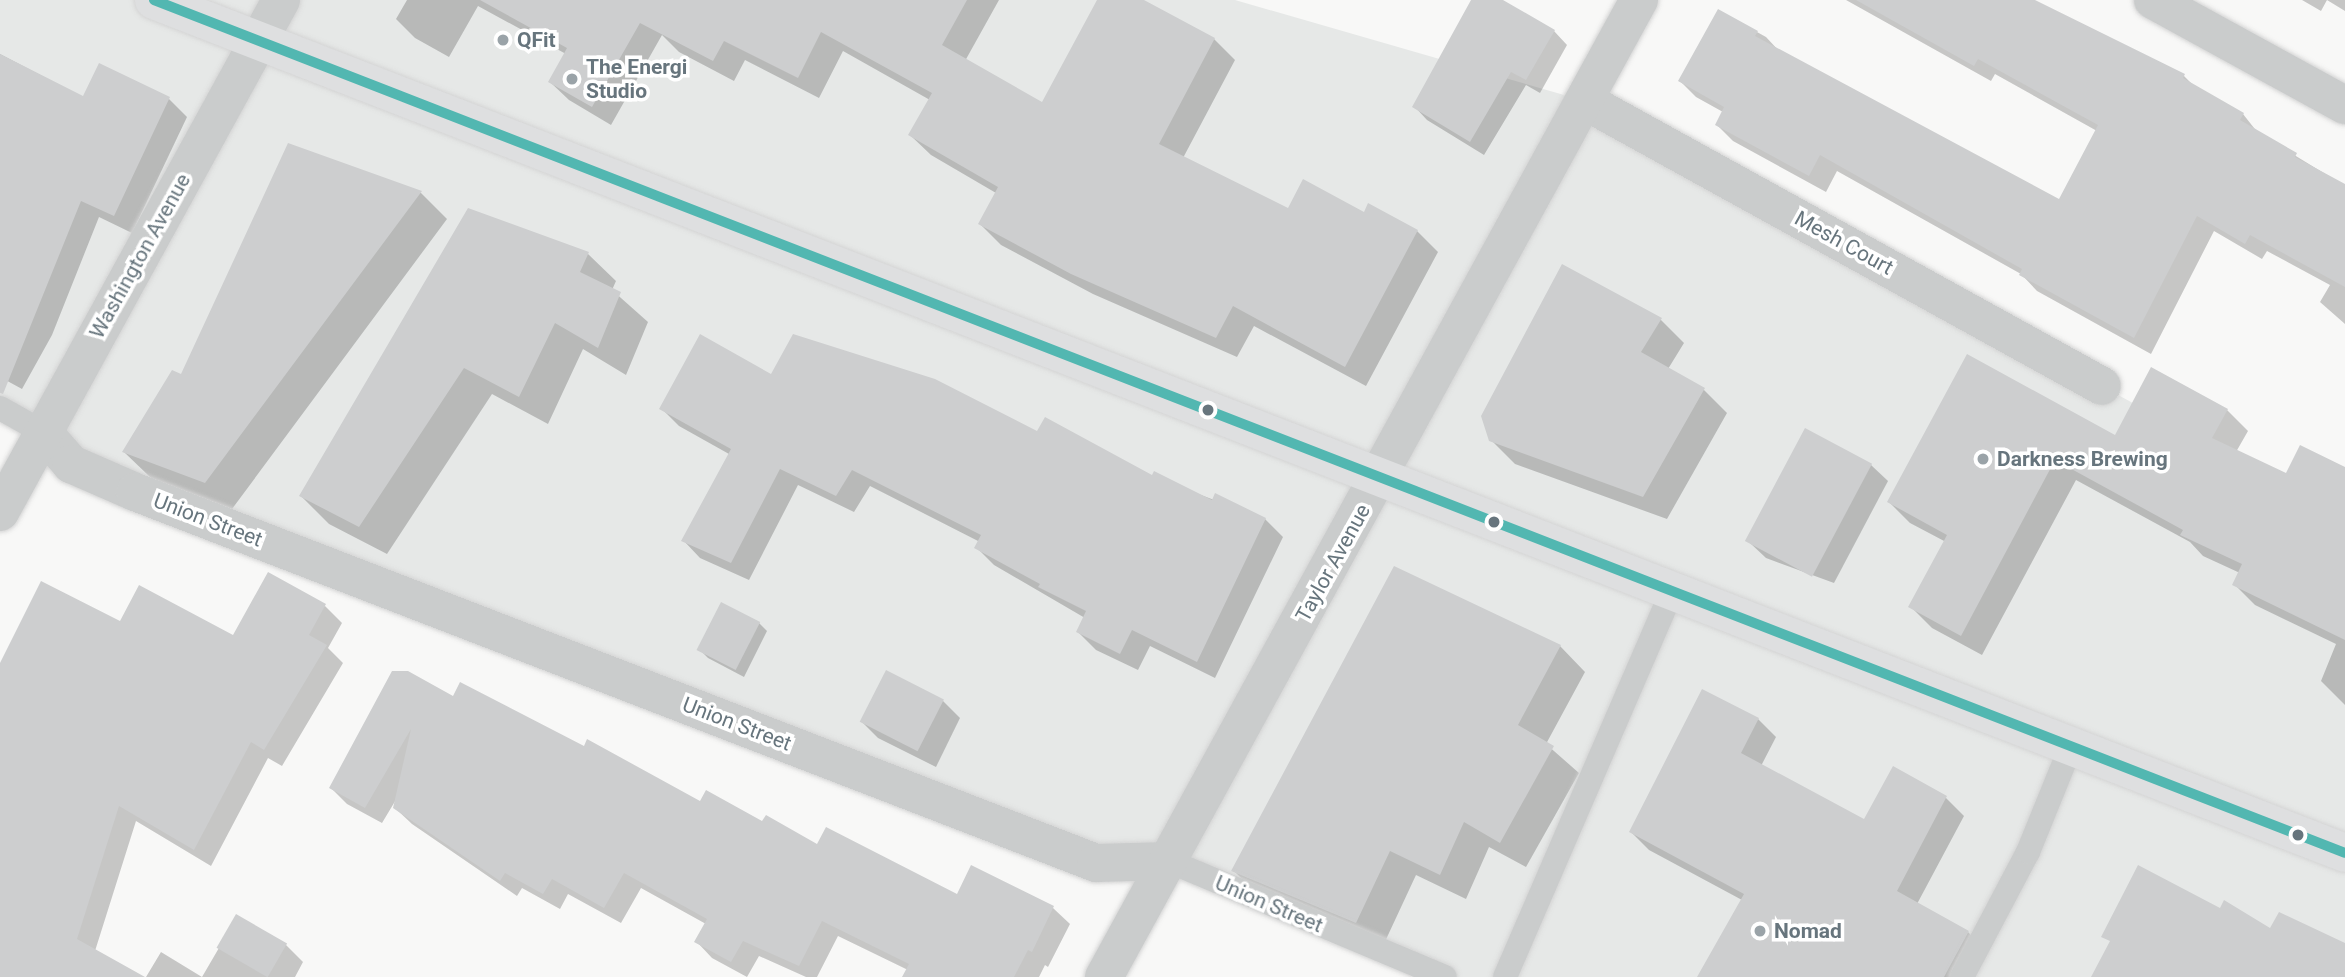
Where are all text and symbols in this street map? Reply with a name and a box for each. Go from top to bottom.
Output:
place label: QFit [517,27,556,53]
marker: QFit [495,32,511,48]
place label: The Energi Studio [586,54,687,104]
marker: The Energi Studio [564,71,580,87]
street label: Washington Avenue [84,169,196,343]
street label: Mesh Court [1790,206,1898,280]
unlabelled marker [1201,403,1215,417]
place label: Darkness Brewing [1997,446,2168,472]
marker: Darkness Brewing [1975,451,1991,467]
street label: Union Street [150,488,266,552]
street label: Taylor Avenue [1290,500,1376,626]
unlabelled marker [1487,515,1501,529]
street label: Union Street [679,692,795,756]
unlabelled marker [2291,828,2305,842]
street label: Union Street [1211,870,1327,938]
place label: Nomad [1774,918,1842,944]
marker: Nomad [1752,923,1768,939]

